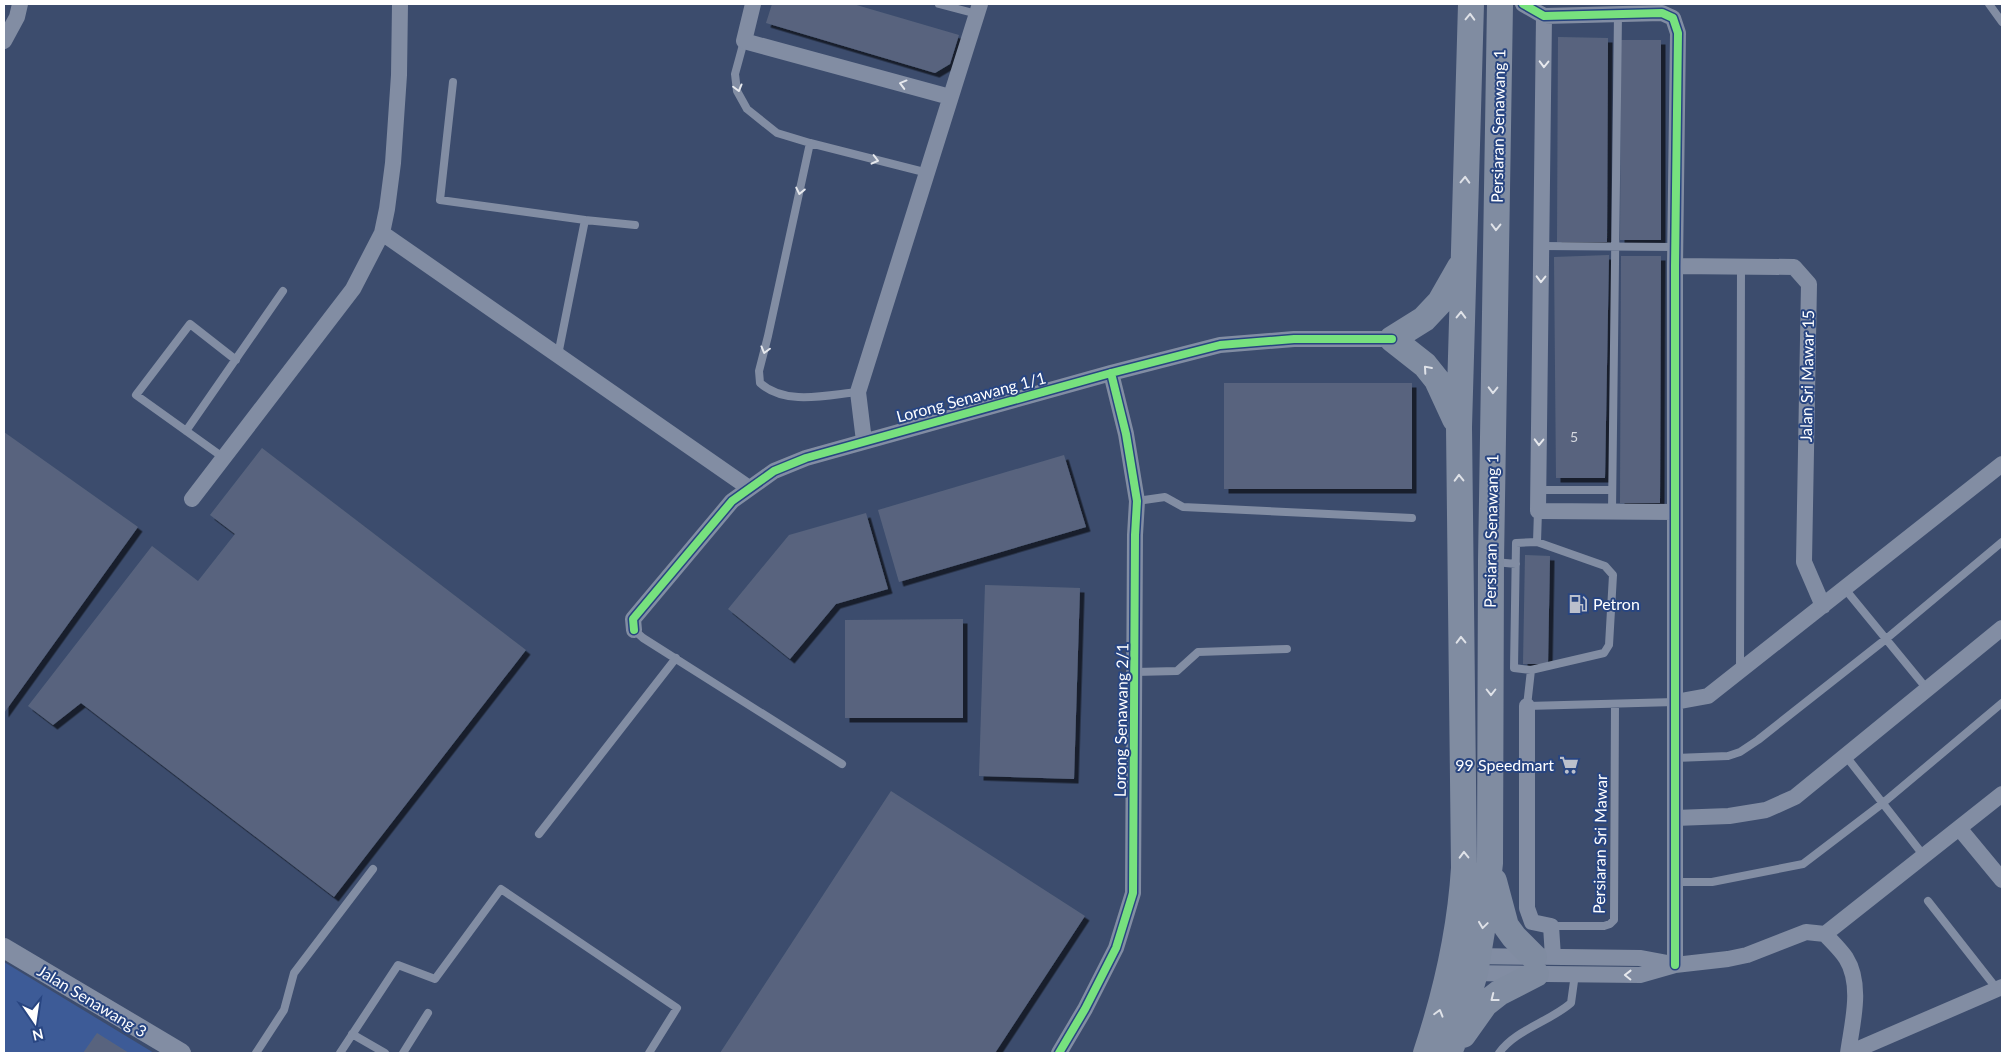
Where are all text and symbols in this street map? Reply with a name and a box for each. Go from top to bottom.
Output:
one-way arrow [1465,13,1476,21]
street label: Persiaran Senawang 1 [1487,49,1508,203]
one-way arrow [1538,61,1549,69]
one-way arrow [899,79,908,90]
one-way arrow [732,84,743,92]
one-way arrow [870,154,878,164]
one-way arrow [1460,176,1470,184]
one-way arrow [795,187,806,195]
one-way arrow [1491,224,1501,232]
one-way arrow [1536,276,1546,284]
street label: Jalan Sri Mawar 15 [1796,310,1817,442]
one-way arrow [1456,311,1466,318]
one-way arrow [760,345,770,353]
one-way arrow [1424,365,1433,374]
street label: Lorong Senawang 1/1 [894,367,1048,426]
one-way arrow [1488,386,1498,394]
house number: 5 [1570,428,1578,445]
one-way arrow [1534,438,1544,446]
street label: Persiaran Senawang 1 [1480,454,1501,608]
one-way arrow [1454,473,1464,481]
fuel station icon: Petron [1567,593,1589,615]
place label: Petron [1593,594,1640,613]
one-way arrow [1456,636,1466,644]
street label: Lorong Senawang 2/1 [1110,643,1131,797]
one-way arrow [1486,689,1496,697]
supermarket icon: 99 Speedmart [1558,754,1580,776]
place label: 99 Speedmart [1455,755,1554,774]
street label: Persiaran Sri Mawar [1589,774,1610,914]
one-way arrow [1459,851,1469,858]
one-way arrow [1478,921,1489,929]
street label: Jalan Senawang 3 [34,960,150,1041]
one-way arrow [1624,970,1632,980]
one-way arrow [1490,992,1499,1001]
north arrow [10,997,60,1047]
one-way arrow [1433,1009,1444,1018]
text: N [31,1026,45,1045]

